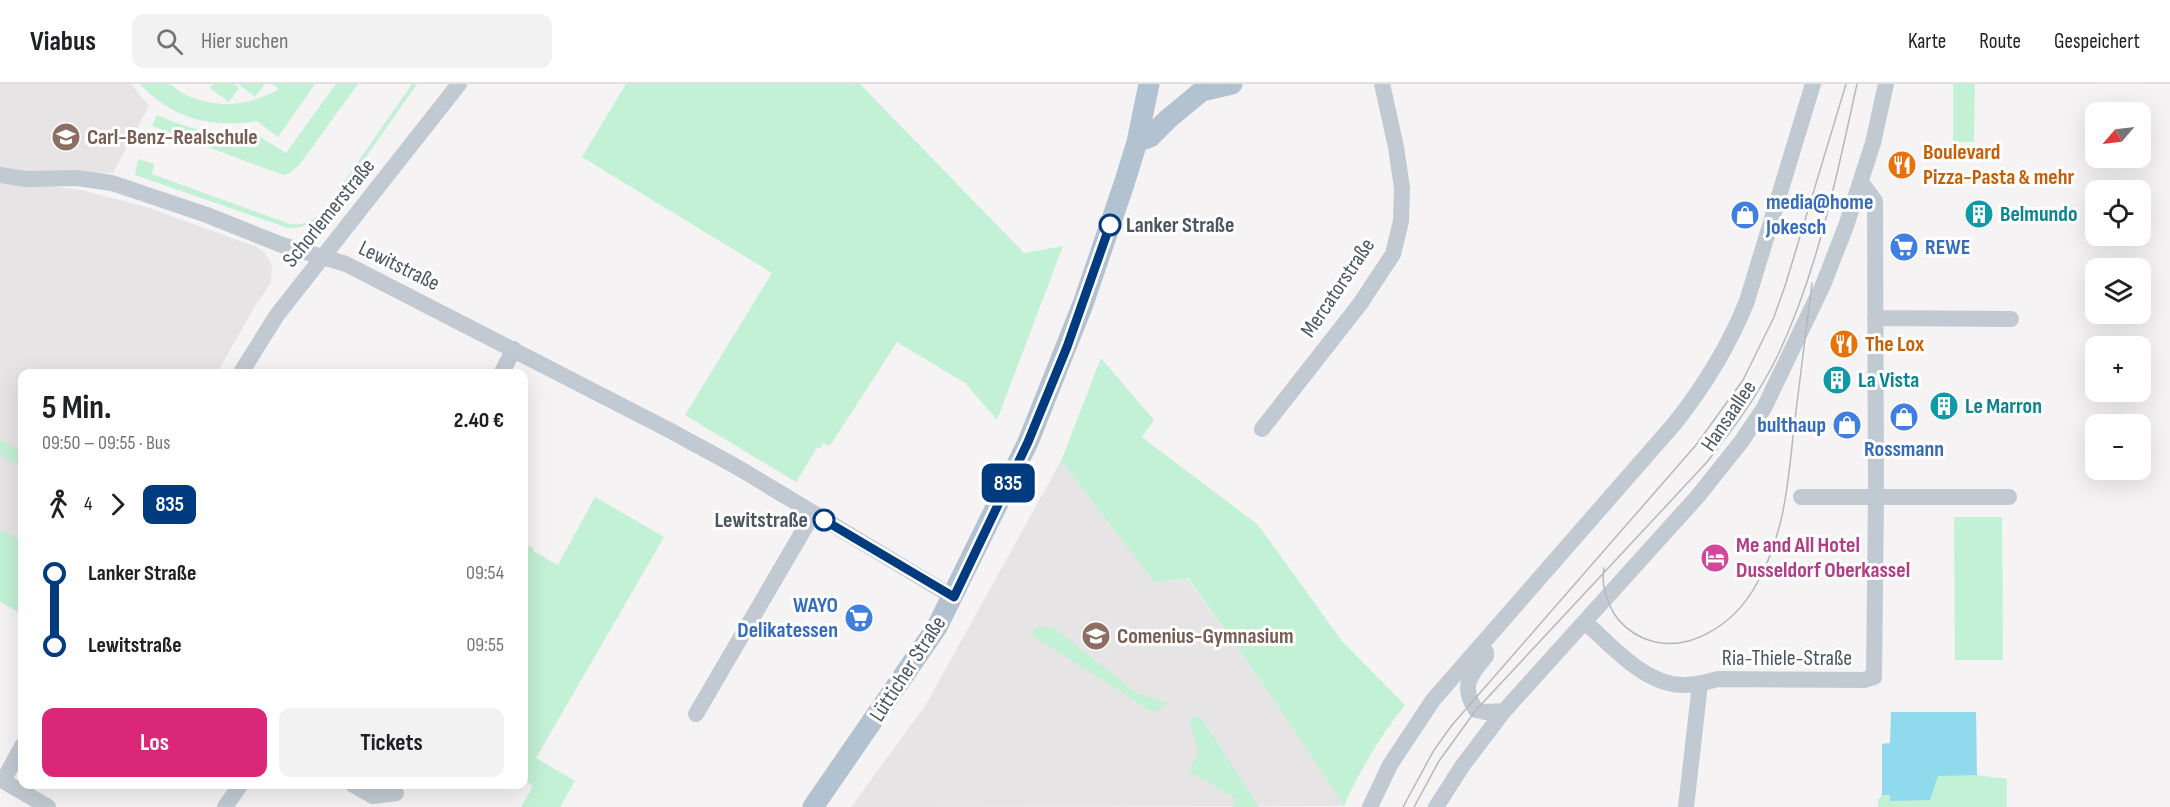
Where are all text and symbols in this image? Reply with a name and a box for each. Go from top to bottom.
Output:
search box [132,14,552,68]
text: Viabus [30,25,96,58]
icon: search [153,25,186,58]
text: Hier suchen [201,28,289,55]
text: Karte [1908,29,1946,54]
text: Route [1979,29,2021,54]
text: Gespeichert [2054,29,2140,54]
north arrow [2085,102,2151,168]
map controls [2085,102,2151,480]
school or university icon: Carl-Benz-Realschule [50,121,82,153]
place label: Carl-Benz-Realschule [87,124,258,151]
place label: Boulevard Pizza-Pasta & mehr [1923,139,2074,191]
restaurant icon: Boulevard Pizza-Pasta & mehr [1886,149,1918,181]
street label: Schorlemerstraße [277,153,381,273]
button: locate [2085,180,2151,246]
place label: media@home Jokesch [1765,189,1873,241]
building icon: Belmundo [1963,198,1995,230]
shop icon: media@home Jokesch [1729,199,1761,231]
place label: Belmundo [2000,201,2078,228]
place label: Lanker Straße [1126,212,1234,239]
marker: Lanker Straße [1099,214,1121,236]
supermarket icon: REWE [1888,231,1920,263]
street label: Mercatorstraße [1295,233,1381,343]
place label: REWE [1925,234,1970,261]
street label: Lewitstraße [354,235,444,297]
button: layers [2085,258,2151,324]
restaurant icon: The Lox [1828,328,1860,360]
place label: The Lox [1865,331,1924,358]
button: + [2085,336,2151,402]
building icon: La Vista [1821,364,1853,396]
place label: La Vista [1858,367,1919,394]
street label: Hansaallee [1696,375,1762,457]
text: 5 Min. [42,388,111,428]
building icon: Le Marron [1928,390,1960,422]
place label: Le Marron [1965,393,2042,420]
shop icon: Rossmann [1888,401,1920,433]
text: 2.40 € [454,407,504,434]
shop icon: bulthaup [1831,409,1863,441]
place label: bulthaup [1757,412,1826,439]
button: − [2085,414,2151,480]
text: 09:50 – 09:55 · Bus [42,431,170,455]
place label: Rossmann [1864,436,1944,463]
line badge: 835 [974,464,1042,502]
text: 835 [994,471,1022,496]
icon: walk [42,488,75,521]
icon: forward [101,488,134,521]
text: 4 [84,492,92,516]
text: 835 [155,492,184,517]
place label: Lewitstraße [714,507,808,534]
marker: Lewitstraße [813,509,835,531]
place label: Me and All Hotel Dusseldorf Oberkassel [1736,532,1910,584]
hotel icon: Me and All Hotel Dusseldorf Oberkassel [1699,542,1731,574]
text: Lanker Straße [88,560,196,587]
text: 09:54 [466,561,504,585]
place label: WAYO Delikatessen [737,592,838,644]
supermarket icon: WAYO Delikatessen [843,602,875,634]
street label: Lütticher Straße [864,611,952,727]
school or university icon: Comenius-Gymnasium [1080,620,1112,652]
place label: Comenius-Gymnasium [1117,623,1294,650]
text: Lewitstraße [88,632,182,659]
text: 09:55 [466,633,504,657]
street label: Ria-Thiele-Straße [1722,645,1852,672]
button: Los [42,708,267,777]
button: Tickets [279,708,504,777]

